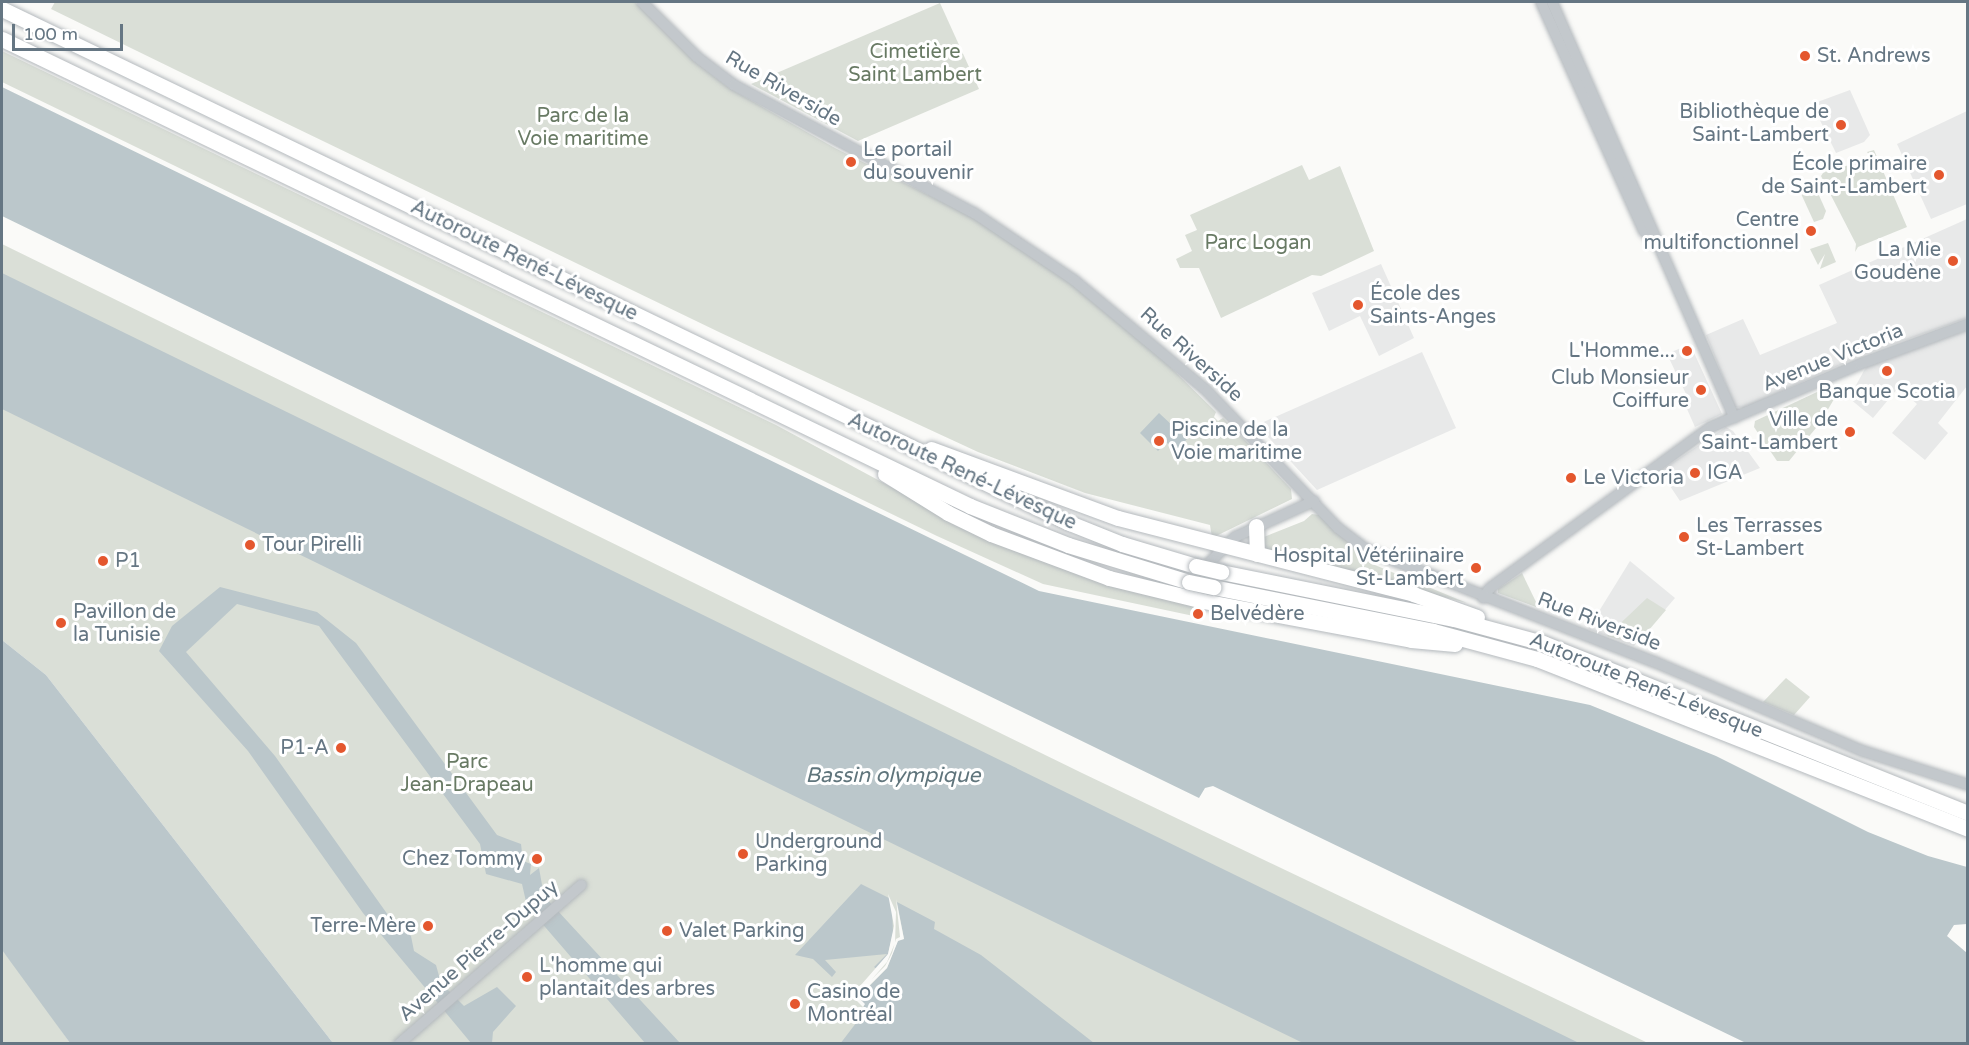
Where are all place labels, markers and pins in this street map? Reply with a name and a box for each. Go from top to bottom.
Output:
place label: St. Andrews [1817,44,1931,68]
marker: St. Andrews [1798,49,1812,63]
place label: Bibliothèque de Saint-Lambert [1679,101,1829,148]
marker: Bibliothèque de Saint-Lambert [1834,118,1848,132]
place label: Le portail du souvenir [863,138,974,185]
place label: École primaire de Saint-Lambert [1761,152,1927,199]
marker: Le portail du souvenir [844,155,858,169]
marker: École primaire de Saint-Lambert [1932,168,1946,182]
place label: Centre multifonctionnel [1643,208,1799,255]
marker: Centre multifonctionnel [1804,224,1818,238]
place label: La Mie Goudène [1854,238,1941,285]
marker: La Mie Goudène [1946,254,1960,268]
place label: École des Saints-Anges [1370,282,1496,329]
marker: École des Saints-Anges [1351,298,1365,312]
place label: L'Homme... [1568,339,1675,363]
marker: L'Homme... [1680,344,1694,358]
marker: Banque Scotia [1880,364,1894,378]
place label: Club Monsieur Coiffure [1551,366,1689,413]
place label: Banque Scotia [1818,380,1956,404]
marker: Club Monsieur Coiffure [1694,383,1708,397]
place label: Ville de Saint-Lambert [1701,408,1838,455]
place label: Piscine de la Voie maritime [1171,418,1302,465]
marker: Ville de Saint-Lambert [1843,425,1857,439]
marker: Piscine de la Voie maritime [1152,434,1166,448]
place label: IGA [1707,461,1743,485]
place label: Le Victoria [1583,466,1684,490]
marker: IGA [1688,466,1702,480]
marker: Le Victoria [1564,471,1578,485]
place label: Les Terrasses St-Lambert [1696,514,1823,561]
marker: Les Terrasses St-Lambert [1677,530,1691,544]
place label: Tour Pirelli [262,533,362,557]
marker: Tour Pirelli [243,538,257,552]
place label: Hospital Vétériinaire St-Lambert [1273,544,1464,591]
place label: P1 [115,549,141,573]
marker: P1 [96,554,110,568]
marker: Hospital Vétériinaire St-Lambert [1469,561,1483,575]
place label: Pavillon de la Tunisie [73,600,176,647]
place label: Belvédère [1210,602,1304,626]
marker: Belvédère [1191,607,1205,621]
marker: Pavillon de la Tunisie [54,616,68,630]
place label: P1-A [280,736,329,760]
marker: P1-A [334,741,348,755]
place label: Underground Parking [755,831,882,878]
place label: Chez Tommy [402,847,525,871]
marker: Underground Parking [736,847,750,861]
marker: Chez Tommy [530,852,544,866]
place label: Terre-Mère [310,914,416,938]
marker: Terre-Mère [421,919,435,933]
place label: Valet Parking [679,919,805,943]
marker: Valet Parking [660,924,674,938]
place label: L'homme qui plantait des arbres [539,954,715,1001]
marker: L'homme qui plantait des arbres [520,970,534,984]
place label: Casino de Montréal [807,981,900,1028]
marker: Casino de Montréal [788,997,802,1011]

